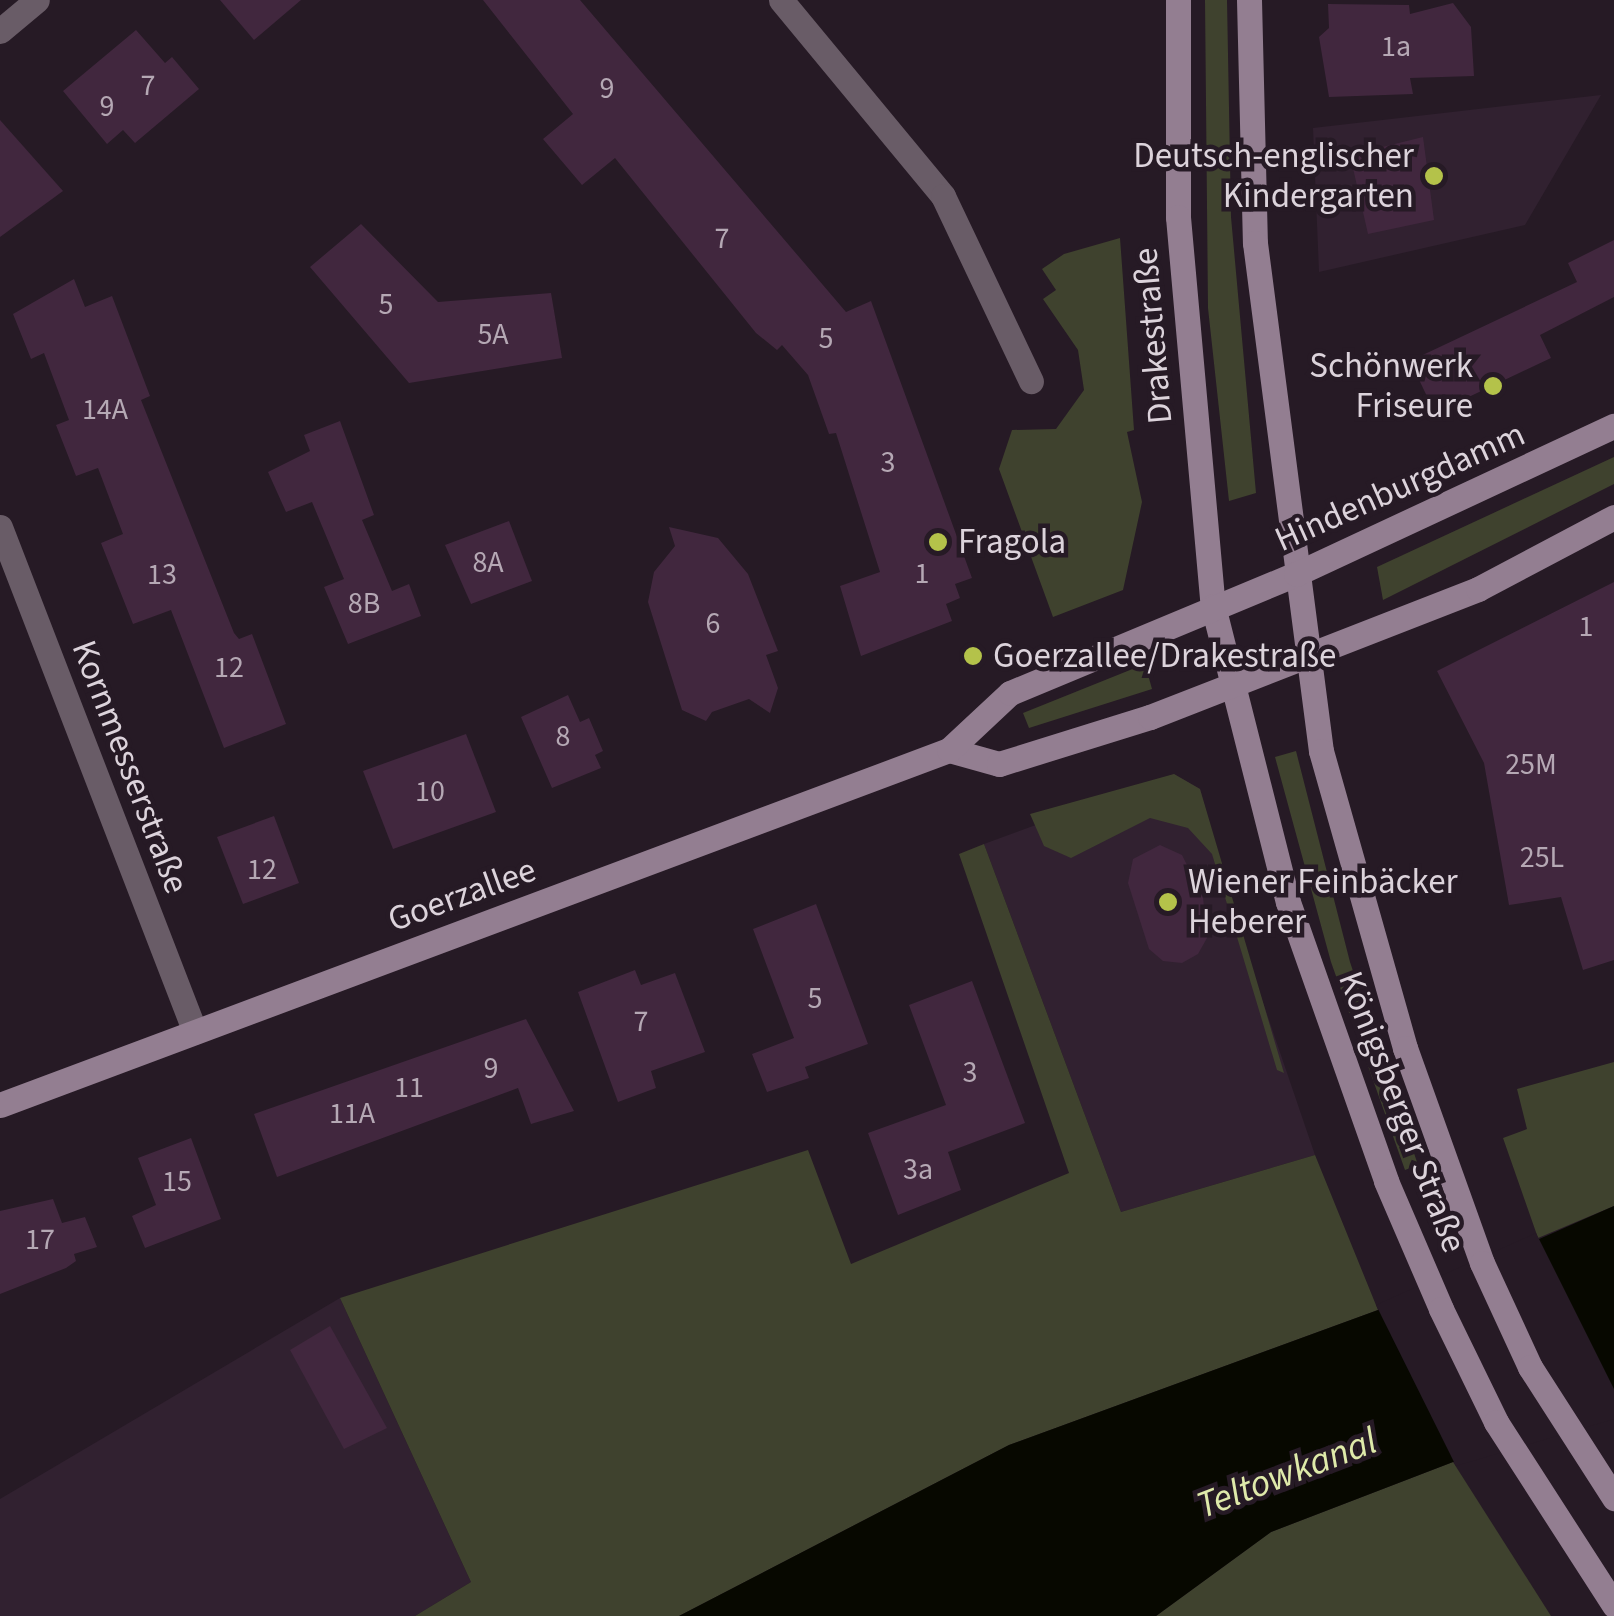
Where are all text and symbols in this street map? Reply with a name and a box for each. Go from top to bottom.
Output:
house number: 1a [1381,29,1411,65]
house number: 7 [141,68,155,104]
house number: 9 [600,71,614,107]
house number: 9 [100,89,114,125]
place label: Deutsch-englischer Kindergarten [1133,135,1414,217]
marker: Deutsch-englischer Kindergarten [1423,165,1445,187]
house number: 7 [715,221,729,257]
street label: Drakestraße [1124,246,1182,426]
house number: 5 [379,287,393,323]
house number: 5A [477,317,509,353]
house number: 5 [819,321,833,357]
place label: Schönwerk Friseure [1309,345,1473,427]
marker: Schönwerk Friseure [1482,375,1504,397]
house number: 14A [82,392,128,428]
street label: Hindenburgdamm [1269,413,1531,561]
house number: 3 [881,445,895,481]
place label: Fragola [958,521,1066,563]
marker: Fragola [927,531,949,553]
house number: 8A [472,545,504,581]
house number: 1 [915,556,929,592]
house number: 13 [147,557,177,593]
house number: 8B [348,586,380,622]
house number: 6 [706,606,720,642]
house number: 1 [1579,609,1593,645]
street label: Kornmesserstraße [62,635,198,899]
place label: Goerzallee/Drakestraße [993,635,1336,677]
marker: Goerzallee/Drakestraße [962,645,984,667]
house number: 12 [214,650,244,686]
house number: 8 [556,719,570,755]
house number: 25M [1505,747,1557,783]
house number: 10 [415,774,445,810]
house number: 25L [1520,840,1564,876]
street label: Goerzallee [382,849,542,941]
house number: 12 [247,852,277,888]
place label: Wiener Feinbäcker Heberer [1188,861,1458,943]
marker: Wiener Feinbäcker Heberer [1157,891,1179,913]
street label: Königsberger Straße [1329,966,1475,1258]
house number: 5 [808,981,822,1017]
house number: 7 [634,1004,648,1040]
house number: 9 [484,1051,498,1087]
house number: 3 [963,1055,977,1091]
house number: 11 [394,1070,424,1106]
house number: 11A [329,1096,375,1132]
house number: 3a [903,1152,933,1188]
house number: 15 [162,1164,192,1200]
house number: 17 [25,1222,55,1258]
water label: Teltowkanal [1190,1419,1384,1529]

